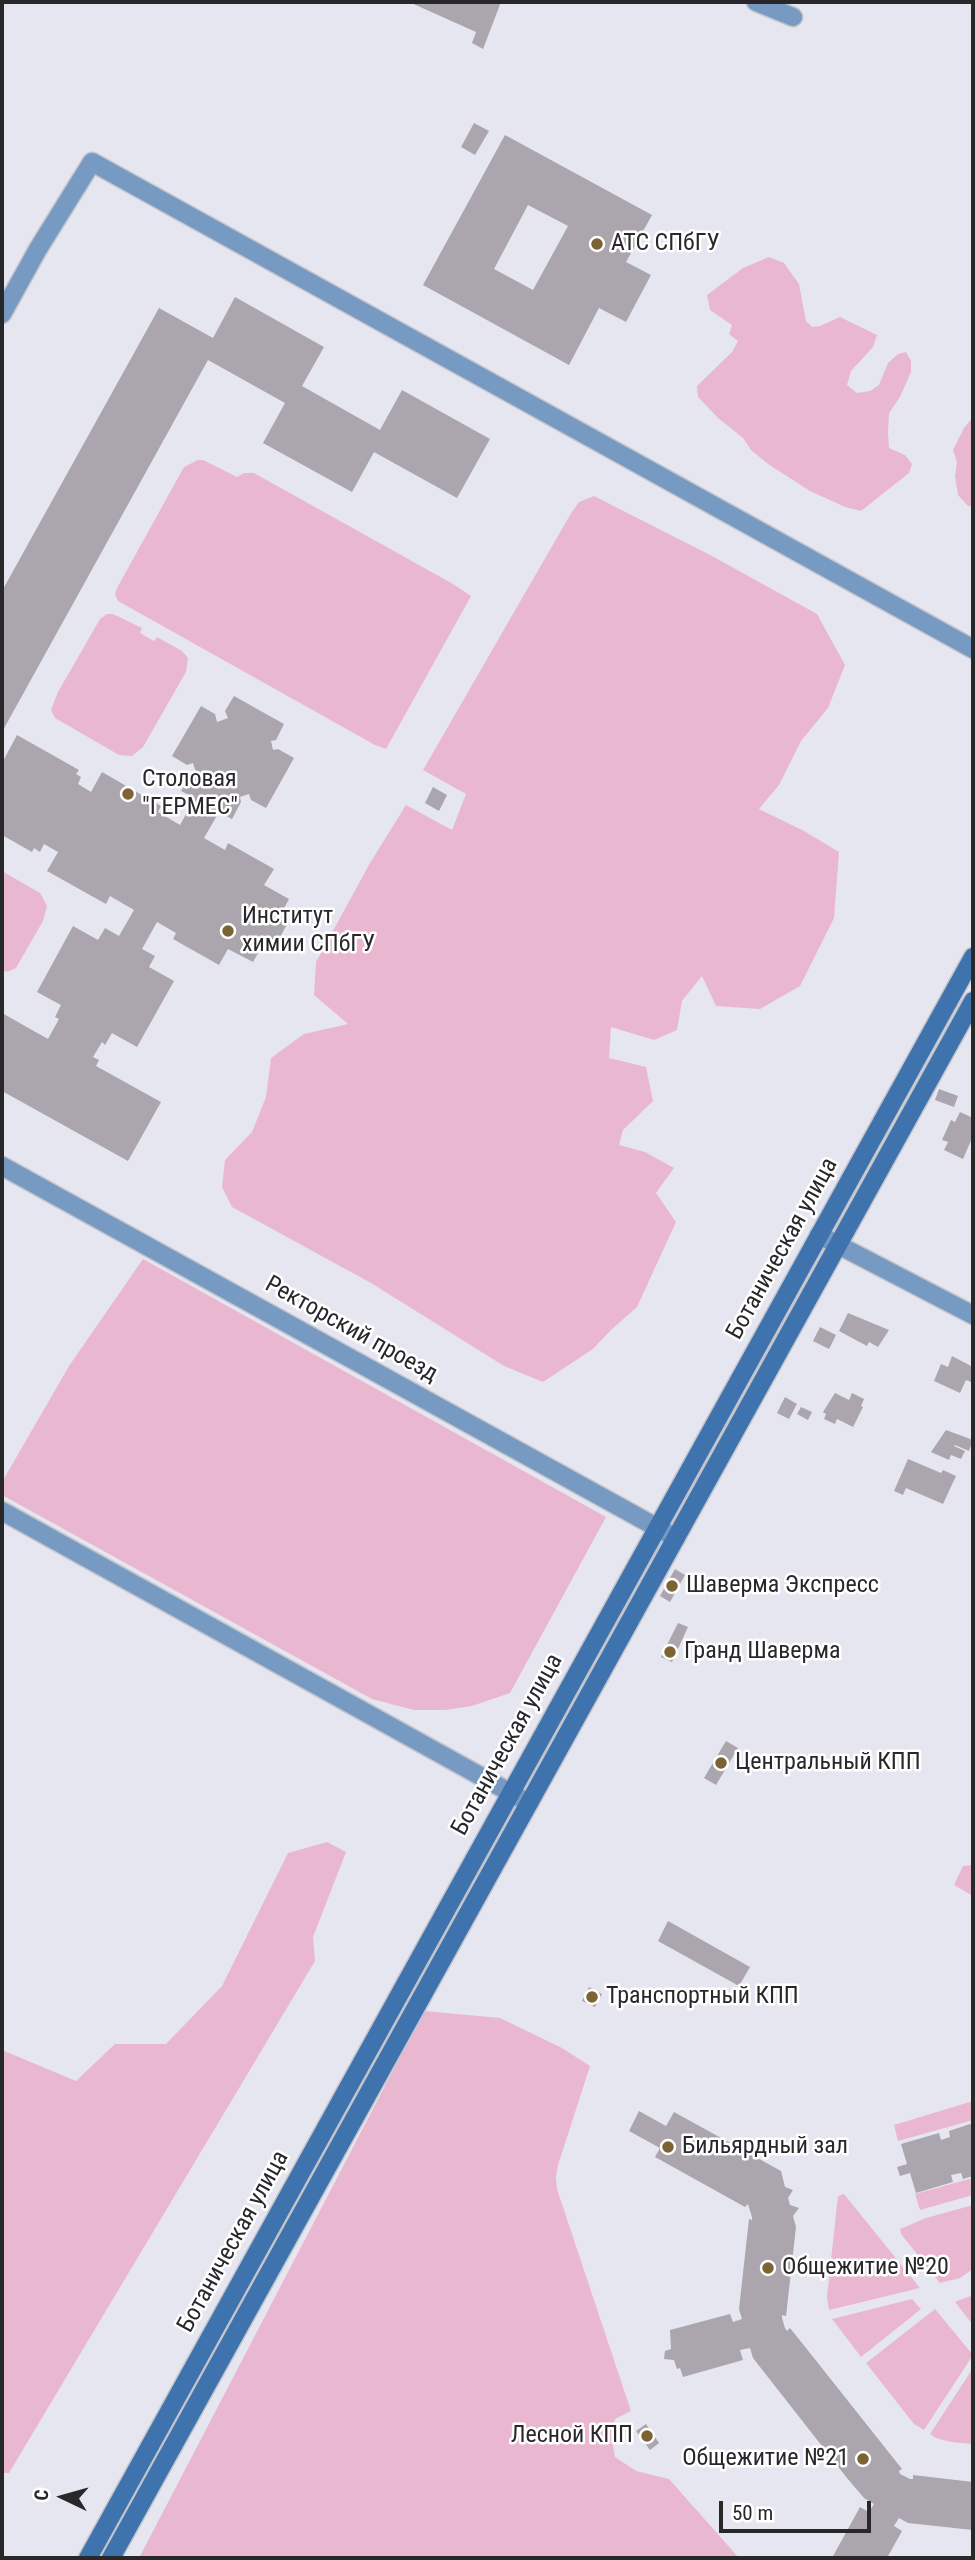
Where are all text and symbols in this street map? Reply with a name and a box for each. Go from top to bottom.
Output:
place label: АТС СПбГУ [611,230,720,258]
marker: АТС СПбГУ [589,236,605,252]
place label: Столовая "ГЕРМЕС" [142,766,238,822]
marker: Столовая "ГЕРМЕС" [120,786,136,802]
place label: Институт химии СПбГУ [242,903,375,959]
marker: Институт химии СПбГУ [220,923,236,939]
street label: Ботаническая улица [721,1153,845,1345]
street label: Ректорский проезд [260,1271,442,1389]
place label: Шаверма Экспресс [686,1572,879,1600]
marker: Шаверма Экспресс [664,1578,680,1594]
place label: Гранд Шаверма [684,1638,840,1666]
marker: Гранд Шаверма [662,1644,678,1660]
street label: Ботаническая улица [446,1649,570,1841]
place label: Центральный КПП [735,1749,921,1777]
marker: Центральный КПП [713,1755,729,1771]
place label: Транспортный КПП [606,1983,799,2011]
marker: Транспортный КПП [584,1989,600,2005]
place label: Бильярдный зал [682,2133,848,2161]
marker: Бильярдный зал [660,2139,676,2155]
street label: Ботаническая улица [172,2146,296,2338]
place label: Общежитие №20 [782,2254,949,2282]
marker: Общежитие №20 [760,2260,776,2276]
place label: Лесной КПП [511,2422,633,2450]
marker: Лесной КПП [639,2428,655,2444]
place label: Общежитие №21 [682,2445,849,2473]
marker: Общежитие №21 [855,2451,871,2467]
north arrow [28,2462,98,2532]
scale bar [723,2486,875,2530]
text: С [30,2489,54,2502]
text: 50 m [732,2501,773,2525]

